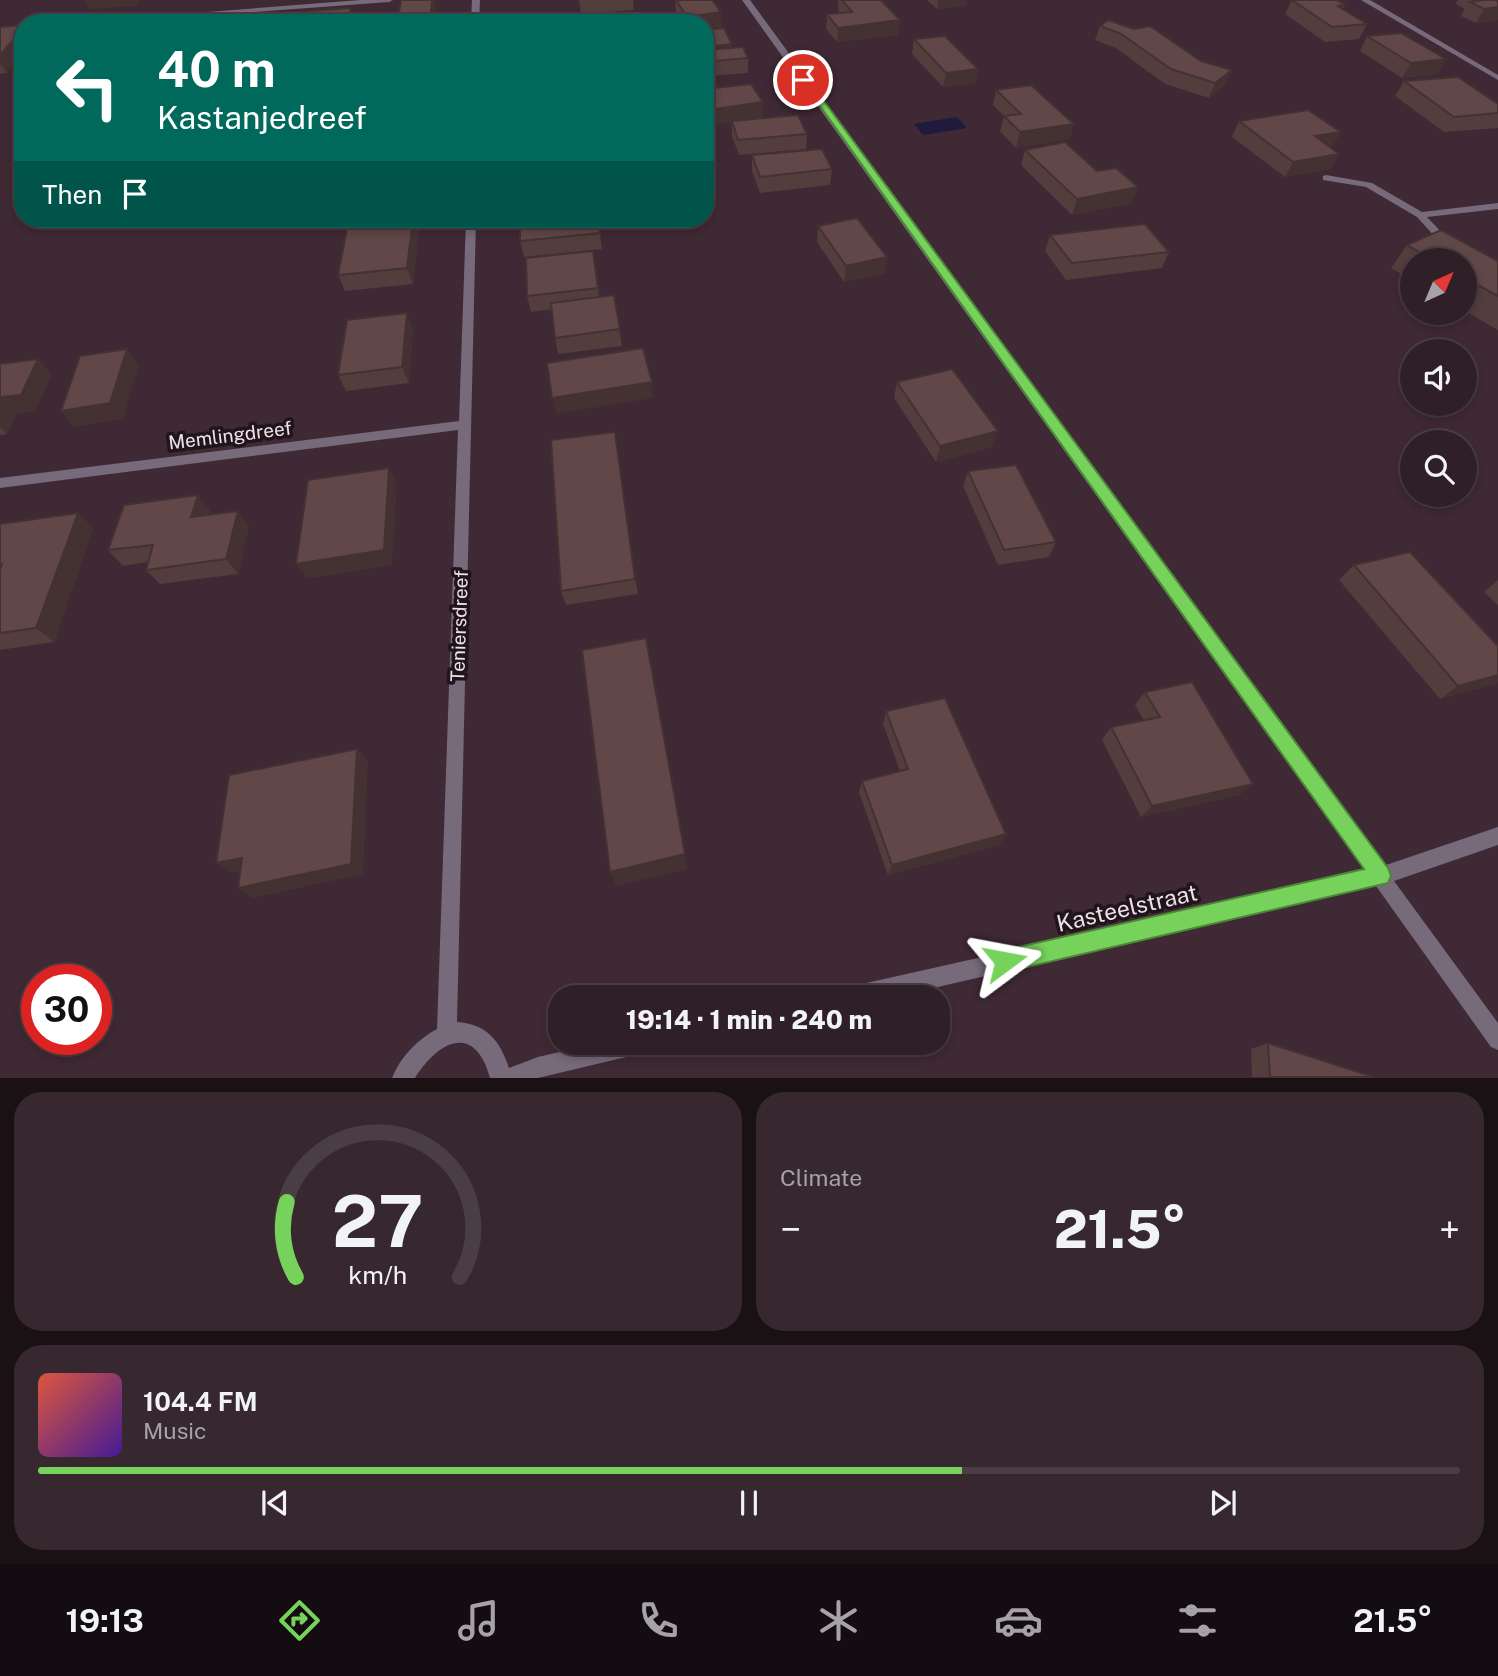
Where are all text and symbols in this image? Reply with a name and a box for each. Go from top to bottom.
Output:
text: 40 m [157,40,276,98]
icon: left [42,42,133,133]
pin [773,50,833,110]
icon: arrive [784,61,822,99]
text: Kastanjedreef [157,99,367,136]
icon: arrive [116,175,154,213]
text: Then [42,179,102,210]
north arrow [1400,248,1477,326]
map controls [1400,248,1477,507]
button: sound [1400,339,1477,416]
street label: Memlingdreef [167,417,293,453]
button: search [1400,430,1477,507]
street label: Teniersdreef [446,570,472,682]
street label: Kasteelstraat [1054,878,1200,937]
position arrow [968,924,1042,998]
speed limit sign: 30 [21,964,112,1055]
text: 19:14 · 1 min · 240 m [626,1004,872,1035]
text: Climate [780,1164,862,1191]
text: 27 [332,1179,424,1264]
text: 21.5° [1054,1199,1186,1260]
text: − [780,1207,801,1252]
text: + [1439,1207,1460,1252]
text: km/h [349,1260,407,1290]
text: 104.4 FM [143,1386,258,1417]
text: Music [143,1417,207,1444]
icon: previous [256,1484,294,1522]
icon: pause [730,1484,768,1522]
icon: next [1204,1484,1242,1522]
icon: directions [275,1596,324,1645]
icon: music [454,1596,503,1645]
icon: phone [634,1596,683,1645]
icon: climate [814,1596,863,1645]
icon: car [994,1596,1043,1645]
icon: filters [1173,1596,1222,1645]
text: 19:13 [65,1602,144,1639]
text: 21.5° [1353,1602,1433,1639]

